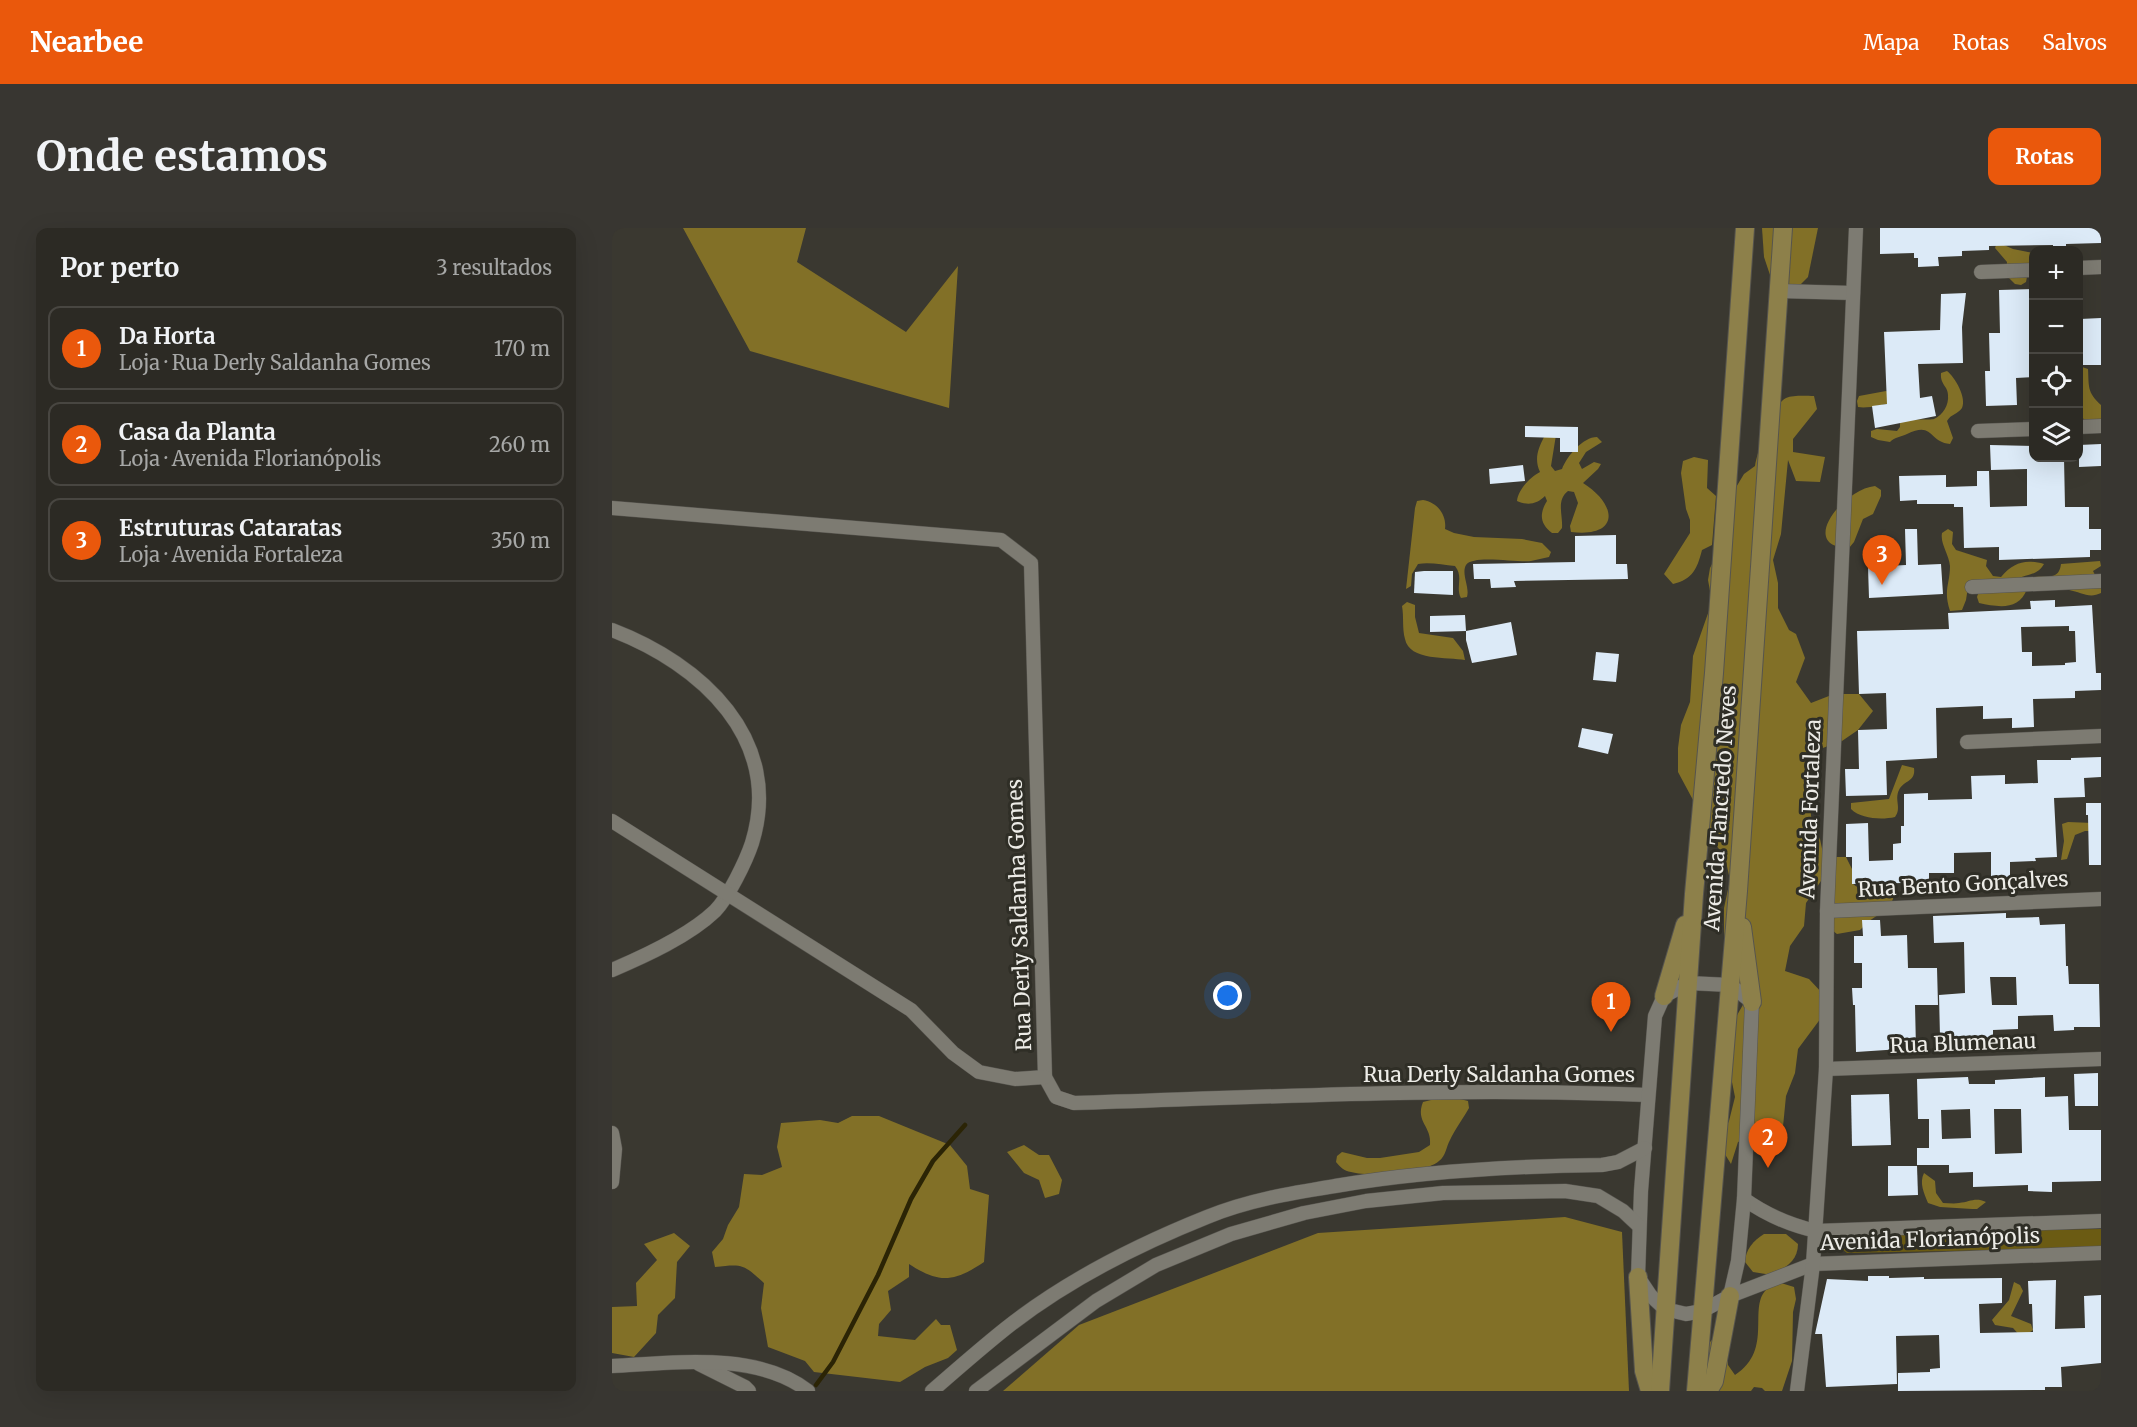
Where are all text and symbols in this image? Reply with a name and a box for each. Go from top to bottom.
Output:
text: Nearbee [30,24,143,60]
text: Mapa [1863,29,1920,56]
text: Rotas [1953,29,2009,56]
text: Salvos [2042,29,2107,56]
button: Rotas [1988,128,2101,185]
text: Onde estamos [36,130,328,182]
map controls [2029,246,2083,462]
button: + [2029,246,2083,300]
text: Por perto [60,251,179,284]
text: 3 resultados [436,255,552,280]
button: − [2029,300,2083,354]
text: Da Horta [119,322,216,350]
text: 1 [77,336,86,361]
text: 170 m [494,336,550,361]
text: Loja · Rua Derly Saldanha Gomes [119,350,431,375]
button: locate [2029,354,2083,408]
button: layers [2029,408,2083,462]
text: Casa da Planta [119,418,276,446]
text: 2 [76,432,87,457]
text: 260 m [489,432,550,457]
text: Loja · Avenida Florianópolis [119,446,381,471]
text: Estruturas Cataratas [119,514,342,542]
text: 3 [76,528,87,553]
text: 350 m [491,528,550,553]
pin: 3 [1862,536,1902,585]
text: Loja · Avenida Fortaleza [119,542,343,567]
street label: Avenida Tancredo Neves [1698,684,1742,933]
street label: Avenida Fortaleza [1793,719,1827,900]
street label: Rua Derly Saldanha Gomes [1001,779,1037,1051]
street label: Rua Bento Gonçalves [1857,865,2069,903]
your location [1213,981,1242,1010]
pin: 1 [1592,982,1630,1032]
street label: Rua Blumenau [1889,1027,2037,1059]
street label: Rua Derly Saldanha Gomes [1363,1061,1635,1088]
pin: 2 [1748,1118,1788,1168]
street label: Avenida Florianópolis [1818,1222,2041,1256]

